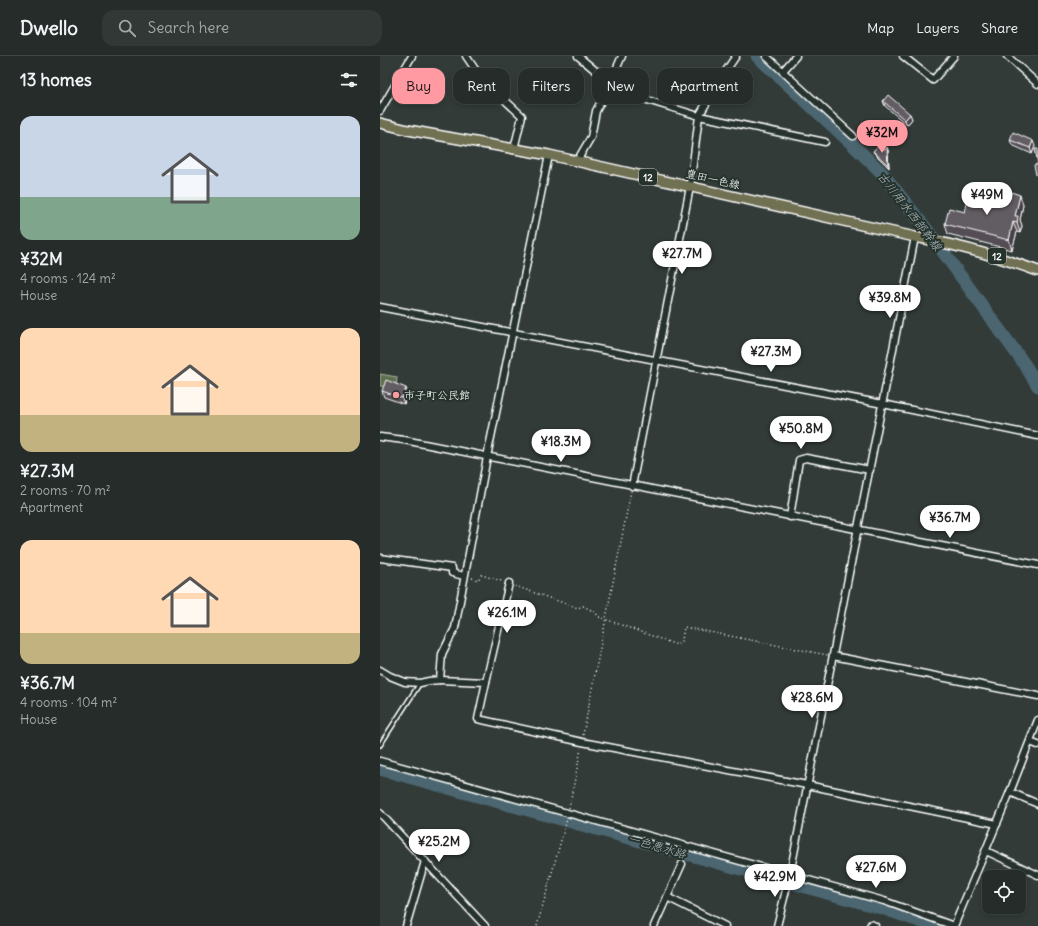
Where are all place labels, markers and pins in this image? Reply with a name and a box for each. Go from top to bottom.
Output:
pin: ¥32M [858,120,906,154]
pin: ¥49M [963,182,1011,216]
pin: ¥27.7M [649,241,715,275]
pin: ¥39.8M [857,285,923,319]
pin: ¥27.3M [738,339,804,373]
place label: 市子町公民館 [404,388,470,402]
marker: 市子町公民館 [391,390,401,400]
pin: ¥50.8M [768,416,834,450]
pin: ¥18.3M [528,429,594,463]
pin: ¥36.7M [917,505,983,539]
pin: ¥26.1M [474,600,540,634]
pin: ¥28.6M [779,685,845,719]
pin: ¥25.2M [406,829,472,863]
pin: ¥27.6M [843,855,909,889]
pin: ¥42.9M [742,864,808,898]

